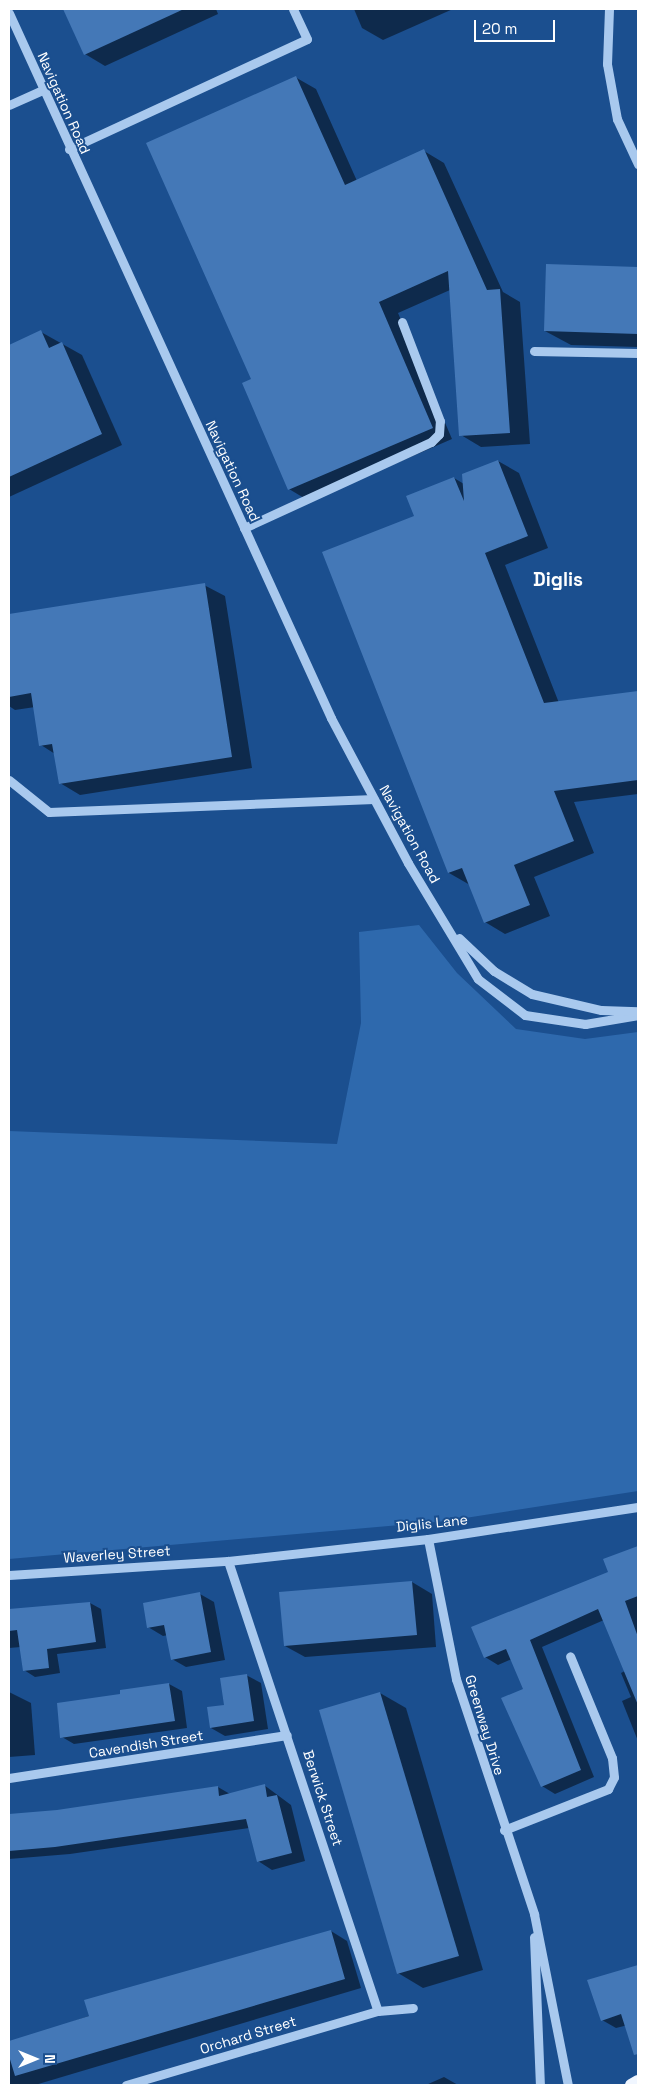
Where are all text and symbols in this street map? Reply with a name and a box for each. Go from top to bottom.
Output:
scale bar [477,10,558,42]
text: 20 m [482,19,517,38]
street label: Navigation Road [34,50,94,156]
street label: Navigation Road [202,418,264,524]
district label: Diglis [533,569,583,591]
street label: Navigation Road [376,782,444,886]
street label: Diglis Lane [395,1511,469,1535]
street label: Waverley Street [63,1542,171,1566]
street label: Greenway Drive [462,1673,508,1777]
street label: Cavendish Street [88,1727,204,1761]
street label: Berwick Street [300,1748,346,1848]
street label: Orchard Street [198,2012,298,2058]
north arrow [10,2034,60,2084]
text: N [41,2054,59,2064]

